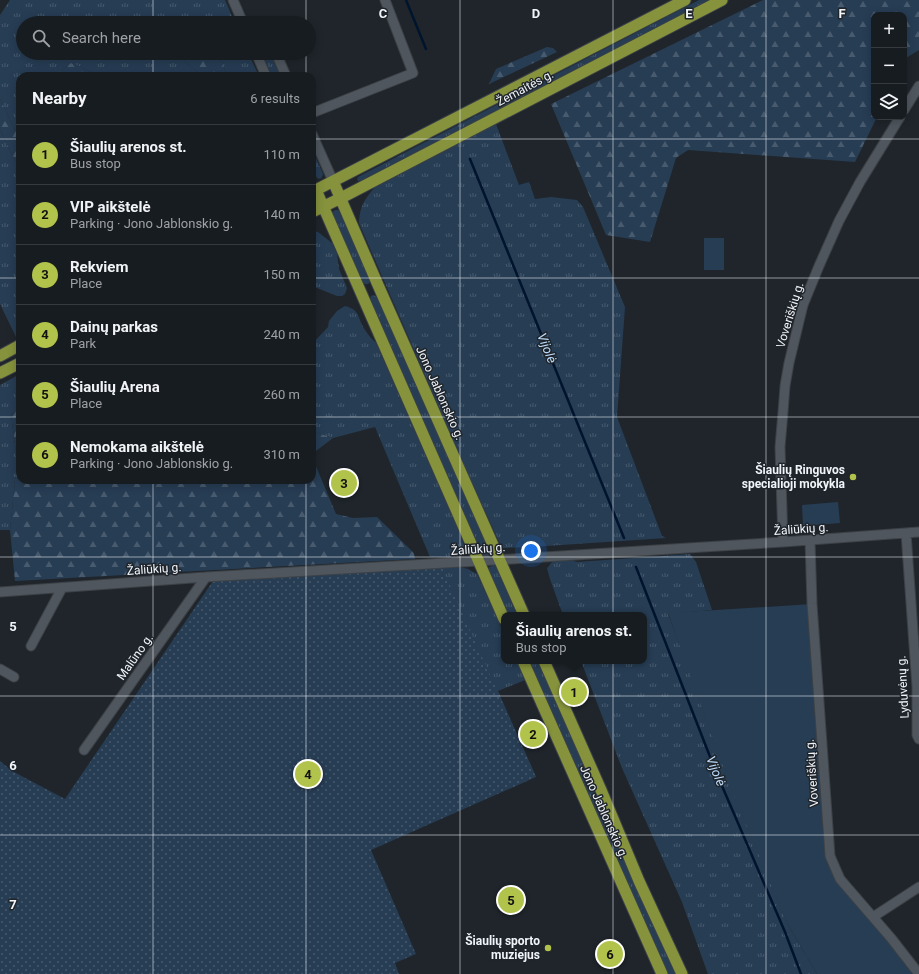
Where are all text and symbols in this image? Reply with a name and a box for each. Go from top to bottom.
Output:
text: C [379,6,388,21]
text: D [532,6,540,21]
text: E [685,6,693,21]
text: F [838,6,846,21]
map controls [871,12,907,120]
button: + [871,12,907,48]
search box [16,16,316,60]
icon: search [30,27,52,49]
text: Search here [62,29,141,47]
button: − [871,48,907,84]
street label: Žemaitės g. [494,66,556,109]
button: layers [871,84,907,120]
text: Nearby [32,88,87,108]
text: 6 results [250,91,300,106]
text: Šiaulių arenos st. [70,138,187,156]
text: 1 [41,147,49,162]
text: 110 m [263,147,300,162]
text: Bus stop [70,156,121,171]
text: VIP aikštelė [70,198,151,216]
text: 2 [41,207,49,222]
text: 140 m [263,207,300,222]
text: Parking · Jono Jablonskio g. [70,216,233,231]
text: Rekviem [70,258,128,276]
text: 3 [41,267,49,282]
text: 150 m [263,267,300,282]
text: Place [70,276,102,291]
street label: Voveriškių g. [773,280,807,350]
text: Dainų parkas [70,318,158,336]
text: 4 [41,327,49,342]
text: 240 m [263,327,300,342]
water label: Vijolė [534,331,560,365]
text: Park [70,336,96,351]
street label: Jono Jablonskio g. [413,344,467,442]
text: Šiaulių Arena [70,378,160,396]
text: 5 [41,387,49,402]
text: 260 m [263,387,300,402]
text: Place [70,396,102,411]
text: Nemokama aikštelė [70,438,204,456]
text: 6 [41,447,49,462]
text: 310 m [263,447,300,462]
text: Parking · Jono Jablonskio g. [70,456,233,471]
place label: Šiaulių Ringuvos specialioji mokykla [742,462,846,491]
pin: 3 [331,468,357,498]
marker: Šiaulių Ringuvos specialioji mokykla [848,472,858,482]
street label: Žaliūkių g. [773,519,829,538]
street label: Žaliūkių g. [450,539,506,558]
your location [521,541,541,561]
street label: Žaliūkių g. [126,559,182,578]
popup [501,612,647,664]
text: 5 [9,619,17,634]
text: Šiaulių arenos st. [516,622,632,640]
street label: Malūno g. [114,631,156,683]
text: Bus stop [516,640,566,655]
street label: Lyduvėnų g. [894,655,912,719]
pin: 1 [561,677,587,707]
pin: 2 [520,719,546,749]
street label: Voveriškių g. [803,739,821,807]
water label: Vijolė [703,754,729,788]
text: 6 [9,758,17,773]
pin: 4 [295,759,321,789]
street label: Jono Jablonskio g. [577,763,631,861]
pin: 5 [498,885,524,915]
text: 7 [9,897,17,912]
place label: Šiaulių sporto muziejus [465,933,540,962]
pin: 6 [597,939,623,969]
marker: Šiaulių sporto muziejus [543,943,553,953]

